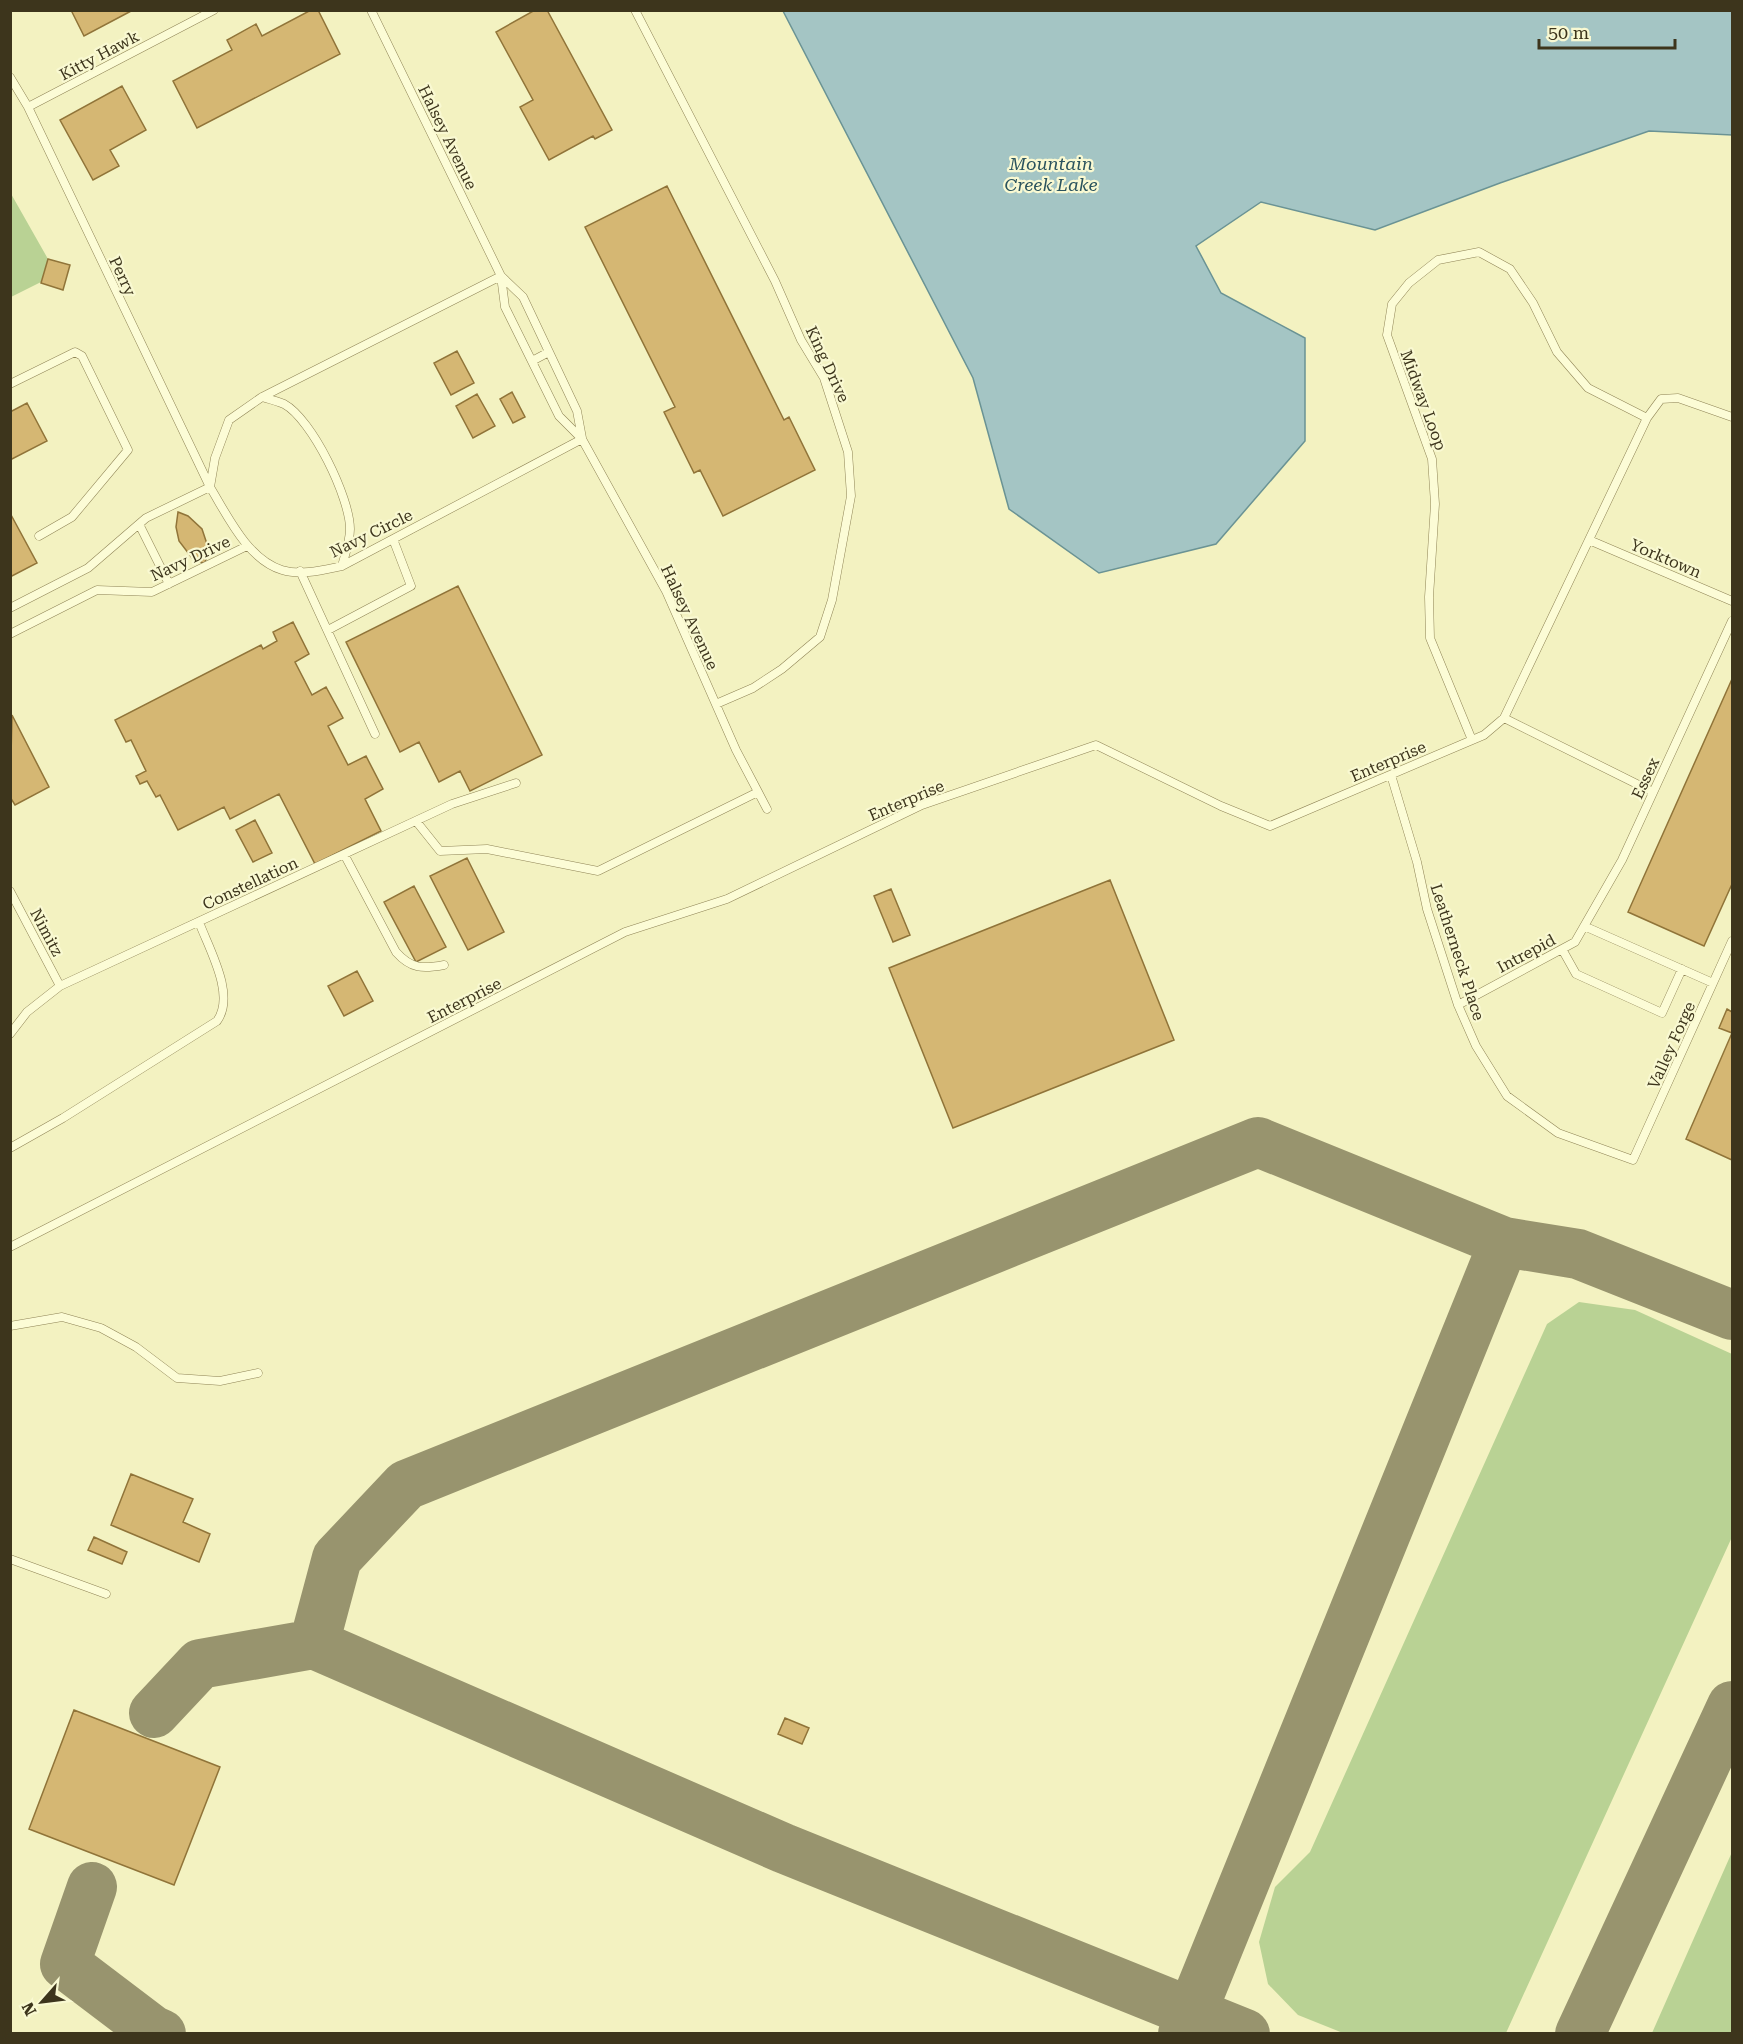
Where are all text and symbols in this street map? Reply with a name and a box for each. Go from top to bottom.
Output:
scale bar [1539,12,1676,50]
text: 50 m [1548,22,1589,43]
street label: Kitty Hawk [56,27,142,84]
street label: Halsey Avenue [414,82,481,193]
water label: Mountain Creek Lake [1004,153,1098,195]
street label: Perry [105,253,140,300]
street label: King Drive [802,323,854,406]
street label: Midway Loop [1397,347,1450,453]
street label: Navy Circle [327,505,416,562]
street label: Navy Drive [147,532,233,585]
street label: Yorktown [1628,535,1704,582]
street label: Halsey Avenue [657,562,722,673]
street label: Enterprise [1348,737,1429,786]
street label: Essex [1628,754,1664,802]
street label: Enterprise [866,776,947,825]
street label: Constellation [199,853,301,914]
street label: Leatherneck Place [1426,881,1489,1023]
street label: Nimitz [26,905,67,960]
street label: Intrepid [1494,930,1559,977]
street label: Enterprise [424,974,504,1027]
street label: Valley Forge [1644,999,1699,1092]
north arrow [12,1972,72,2032]
text: N [18,1999,40,2019]

